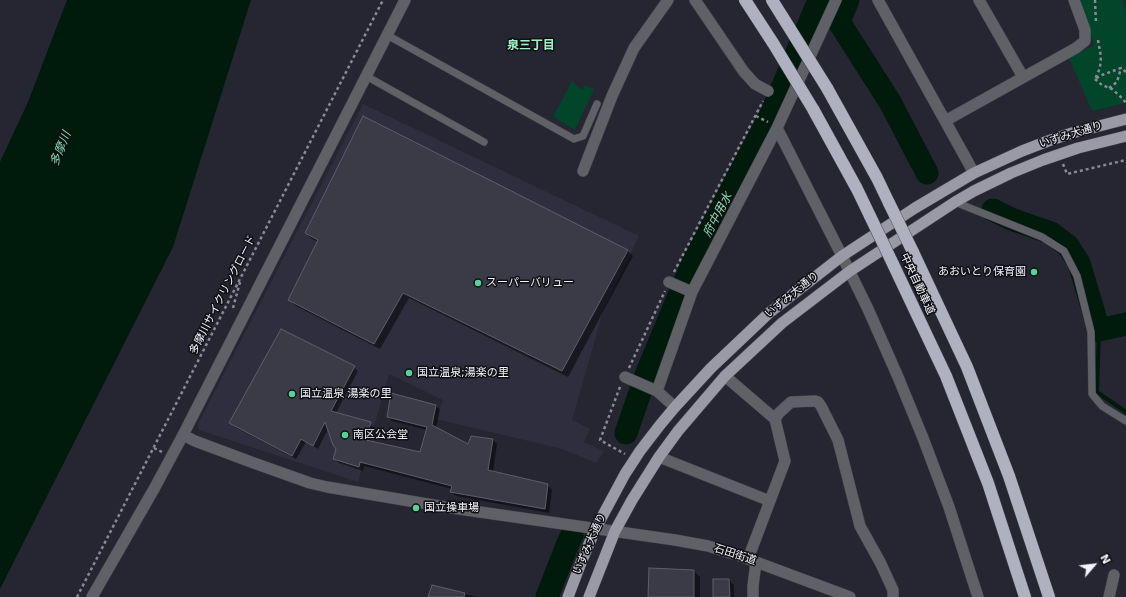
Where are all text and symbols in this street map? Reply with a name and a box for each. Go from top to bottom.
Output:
district label: 泉三丁目 [507,39,555,53]
street label: いずみ大通り [1038,119,1104,151]
water label: 多摩川 [48,130,74,168]
water label: 府中用水 [700,190,736,240]
street label: 多摩川サイクリングロード [187,233,259,357]
street label: 中央自動車道 [897,251,937,317]
place label: あおいとり保育園 [938,265,1026,279]
marker: あおいとり保育園 [1029,267,1039,277]
street label: いずみ大通り [762,269,822,321]
place label: スーパーバリュー [486,276,574,290]
marker: スーパーバリュー [473,278,483,288]
place label: 国立温泉;湯楽の里 [417,366,509,380]
marker: 国立温泉;湯楽の里 [404,368,414,378]
place label: 国立温泉 湯楽の里 [300,387,391,401]
marker: 国立温泉 湯楽の里 [287,389,297,399]
place label: 南区公会堂 [353,428,408,442]
marker: 南区公会堂 [340,430,350,440]
place label: 国立操車場 [424,501,479,515]
marker: 国立操車場 [411,503,421,513]
street label: いずみ大通り [571,511,609,577]
street label: 石田街道 [712,542,758,568]
north arrow [1074,545,1114,585]
text: N [1097,552,1113,566]

